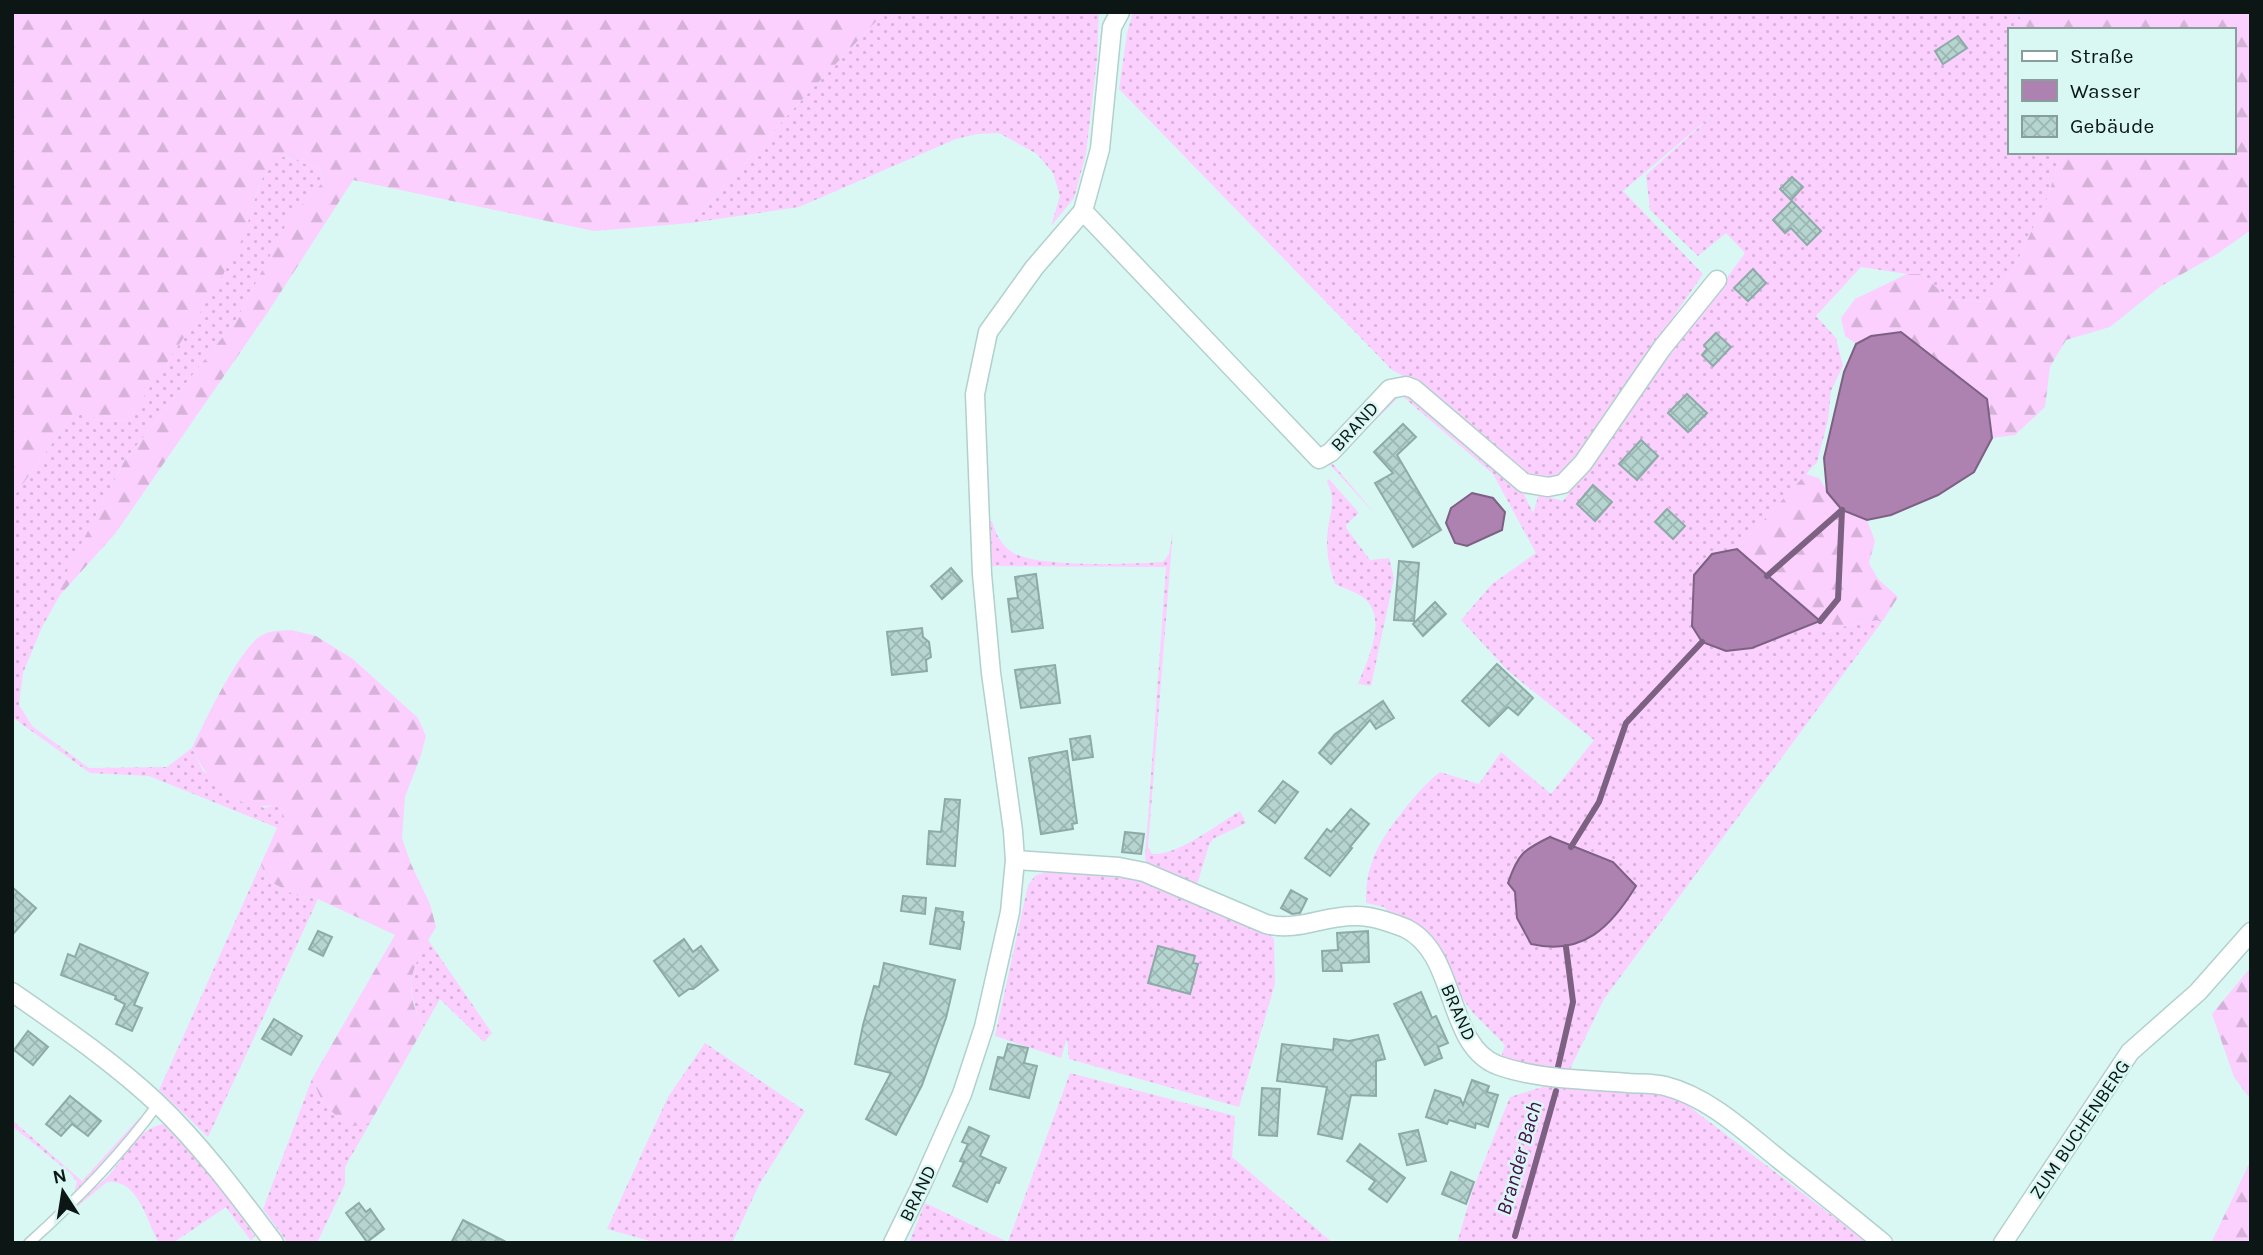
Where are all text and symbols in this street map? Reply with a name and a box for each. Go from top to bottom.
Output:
legend [2008,28,2235,154]
text: Straße [2070,44,2133,68]
text: Wasser [2070,79,2141,103]
text: Gebäude [2070,114,2154,138]
street label: BRAND [1326,397,1383,456]
street label: BRAND [1436,981,1480,1044]
street label: ZUM BUCHENBERG [2025,1056,2134,1203]
water label: Brander Bach [1491,1098,1547,1218]
north arrow [28,1157,98,1227]
street label: BRAND [895,1162,941,1225]
text: N [51,1164,69,1189]

